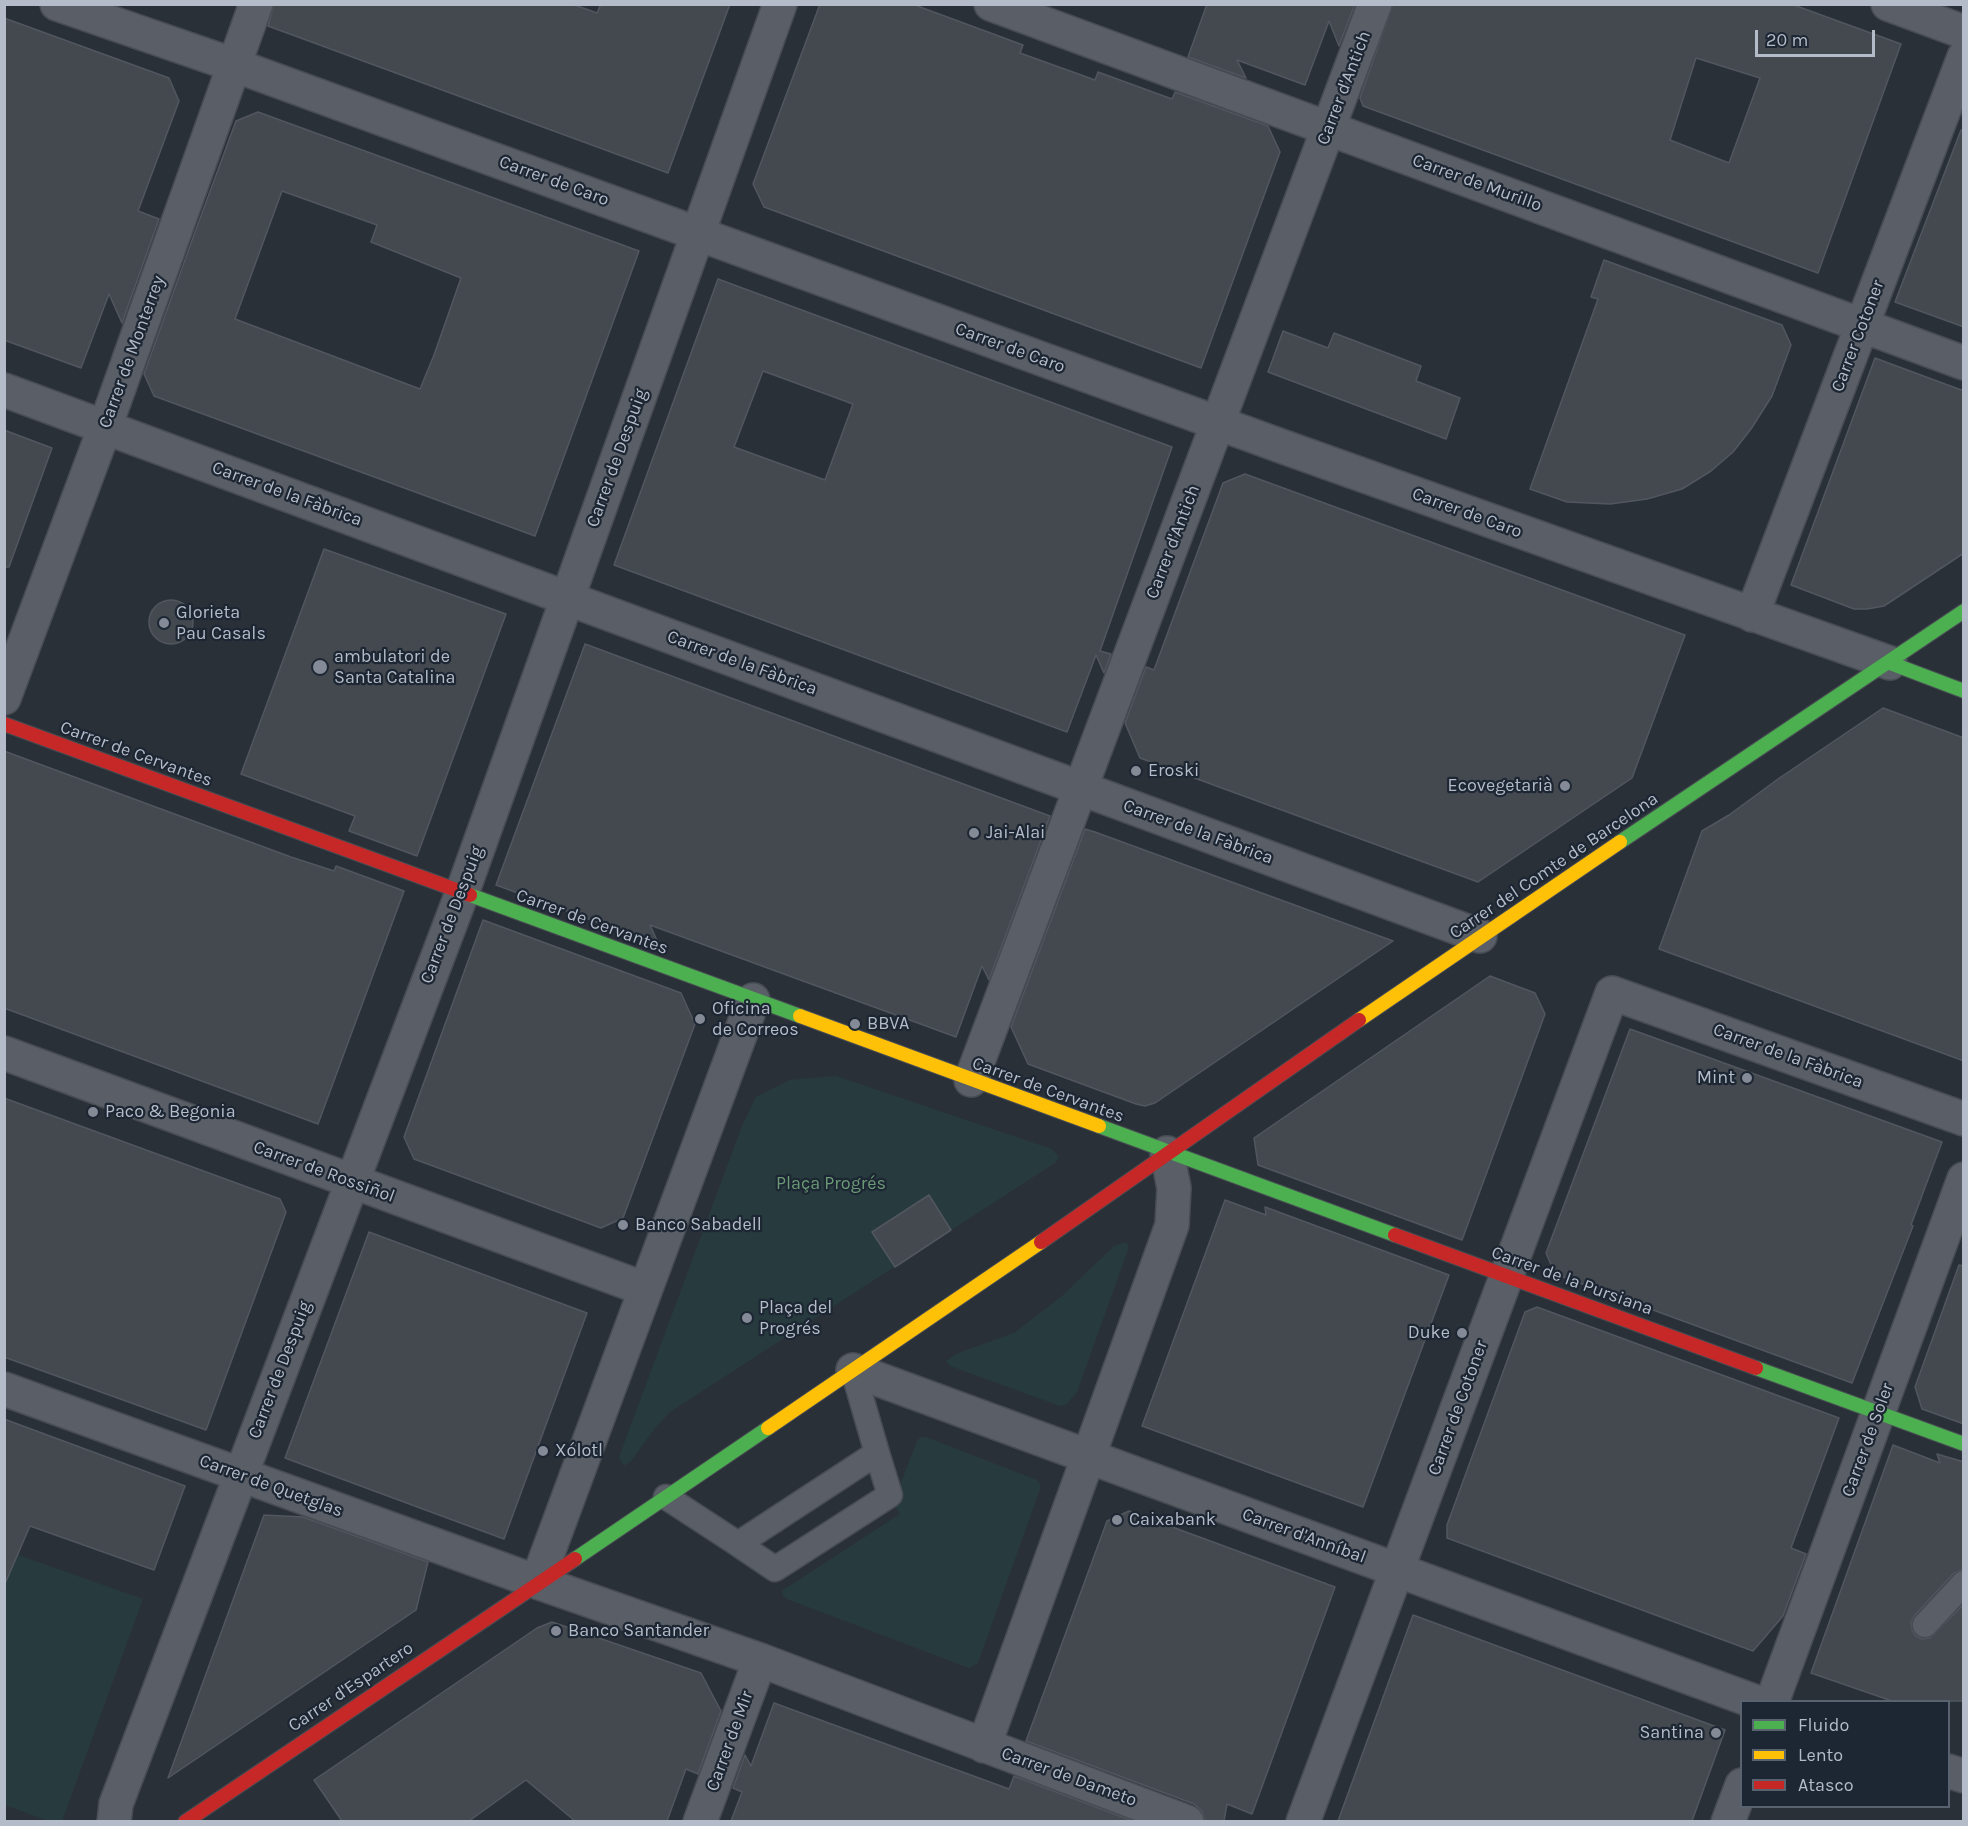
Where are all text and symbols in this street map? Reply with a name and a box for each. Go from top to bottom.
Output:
scale bar [1758,18,1878,56]
street label: Carrer d'Antich [1312,28,1376,148]
text: 20 m [1766,29,1808,51]
street label: Carrer de Murillo [1409,150,1545,216]
street label: Carrer de Caro [496,151,612,211]
street label: Carrer de Monterrey [94,273,170,431]
street label: Carrer Cotoner [1827,277,1889,395]
street label: Carrer de Caro [952,318,1068,378]
street label: Carrer de Despuig [582,386,652,530]
street label: Carrer de la Fàbrica [209,457,365,531]
street label: Carrer d'Antich [1141,482,1205,602]
street label: Carrer de Caro [1409,483,1525,543]
place label: Glorieta Pau Casals [176,602,266,644]
marker: Glorieta Pau Casals [157,616,171,630]
street label: Carrer de la Fàbrica [664,626,820,700]
place label: ambulatori de Santa Catalina [334,646,455,688]
marker: ambulatori de Santa Catalina [311,658,329,676]
street label: Carrer de Cervantes [57,716,215,792]
place label: Eroski [1148,760,1199,782]
marker: Eroski [1129,764,1143,778]
place label: Ecovegetarià [1448,775,1553,797]
marker: Ecovegetarià [1558,779,1572,793]
street label: Carrer del Comte de Barcelona [1446,788,1662,944]
street label: Carrer de la Fàbrica [1120,795,1276,869]
place label: Jai-Alai [986,822,1045,844]
marker: Jai-Alai [967,826,981,840]
street label: Carrer de Despuig [416,843,488,987]
street label: Carrer de Cervantes [513,884,671,960]
place label: Oficina de Correos [712,998,799,1040]
marker: Oficina de Correos [693,1012,707,1026]
place label: BBVA [867,1013,909,1035]
marker: BBVA [848,1017,862,1031]
street label: Carrer de la Fàbrica [1710,1019,1866,1093]
street label: Carrer de Cervantes [969,1052,1127,1128]
place label: Mint [1697,1067,1735,1089]
marker: Mint [1740,1071,1754,1085]
place label: Paco & Begonia [105,1101,236,1123]
marker: Paco & Begonia [86,1105,100,1119]
street label: Carrer de Rossiñol [250,1136,398,1208]
park label: Plaça Progrés [776,1173,886,1195]
place label: Banco Sabadell [635,1214,762,1236]
marker: Banco Sabadell [616,1218,630,1232]
street label: Carrer de la Pursiana [1488,1242,1656,1320]
place label: Plaça del Progrés [759,1297,832,1340]
street label: Carrer de Despuig [244,1298,316,1442]
marker: Plaça del Progrés [740,1311,754,1325]
place label: Duke [1408,1322,1450,1344]
marker: Duke [1455,1326,1469,1340]
street label: Carrer de Cotoner [1424,1337,1492,1479]
street label: Carrer de Soler [1837,1380,1899,1500]
place label: Xólotl [555,1440,603,1462]
marker: Xólotl [536,1444,550,1458]
street label: Carrer de Quetglas [196,1450,346,1522]
street label: Carrer d'Anníbal [1239,1504,1369,1568]
place label: Caixabank [1129,1509,1216,1531]
marker: Caixabank [1110,1513,1124,1527]
place label: Banco Santander [568,1620,709,1642]
marker: Banco Santander [549,1624,563,1638]
street label: Carrer d'Espartero [284,1637,418,1737]
street label: Carrer de Mir [702,1688,758,1794]
legend [1740,1700,1950,1808]
text: Fluido [1798,1714,1849,1736]
place label: Santina [1639,1722,1704,1744]
marker: Santina [1709,1726,1723,1740]
street label: Carrer de Dameto [998,1742,1140,1812]
text: Lento [1798,1744,1843,1766]
text: Atasco [1798,1774,1854,1796]

